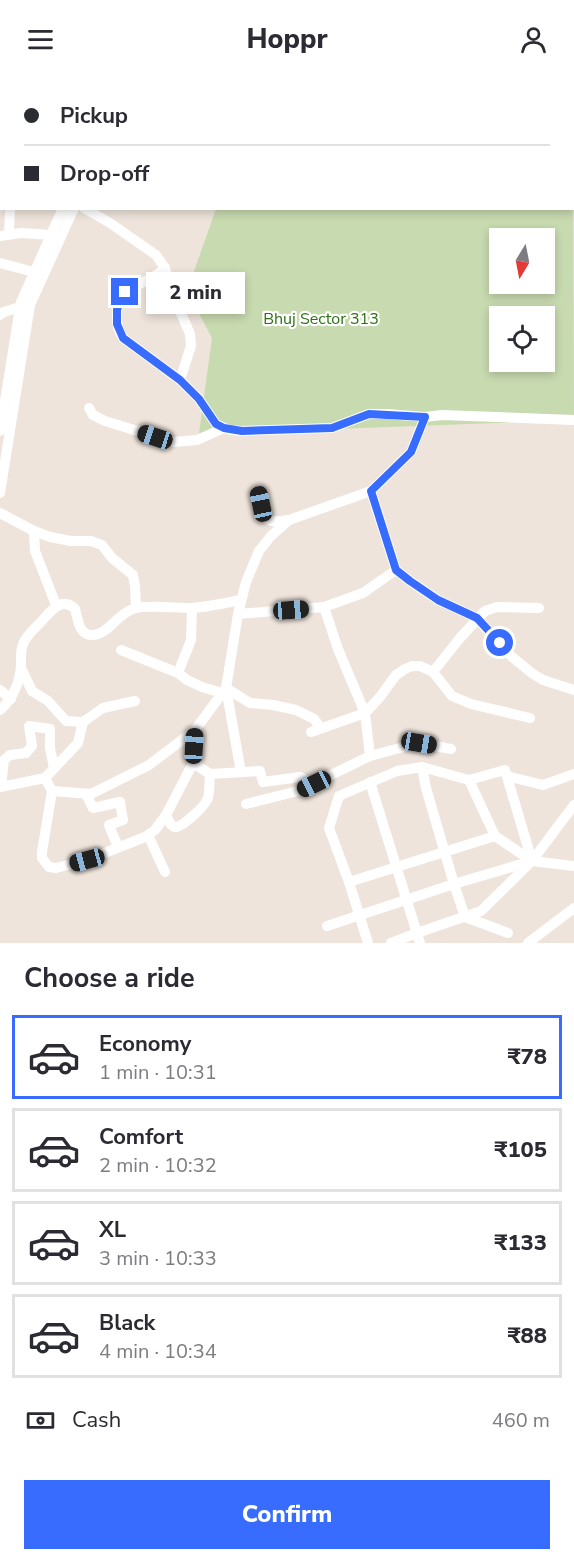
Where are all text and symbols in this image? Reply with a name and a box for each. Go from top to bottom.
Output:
text: Hoppr [246,21,328,58]
icon: menu [24,23,57,56]
icon: person [517,23,550,56]
text: Pickup [60,101,128,131]
text: Drop-off [60,159,149,189]
north arrow [489,228,555,294]
map controls [489,228,555,372]
callout: 2 min [146,271,245,313]
route end [111,278,138,305]
text: 2 min [169,279,222,306]
button: locate [489,306,555,372]
park label: Bhuj Sector 313 [263,308,379,330]
car [135,423,175,451]
car [248,485,274,523]
car [272,600,310,620]
route start [486,629,513,656]
car [184,728,204,764]
car [400,731,438,755]
car [294,768,334,800]
car [67,847,107,873]
text: Choose a ride [24,960,195,997]
text: Economy [99,1029,191,1059]
icon: car [27,1030,81,1084]
text: ₹78 [507,1042,547,1072]
text: 1 min · 10:31 [99,1059,217,1086]
text: Comfort [99,1122,183,1152]
icon: car [27,1123,81,1177]
text: ₹105 [494,1135,547,1165]
text: 2 min · 10:32 [99,1152,217,1179]
text: XL [99,1215,126,1245]
icon: car [27,1216,81,1270]
text: ₹133 [494,1228,547,1258]
text: 3 min · 10:33 [99,1245,217,1272]
text: Black [99,1308,155,1338]
icon: car [27,1309,81,1363]
text: ₹88 [507,1321,547,1351]
text: 4 min · 10:34 [99,1338,217,1365]
icon: cash [24,1404,57,1437]
text: Cash [72,1405,121,1435]
text: 460 m [492,1407,550,1434]
button: Confirm [24,1480,550,1549]

